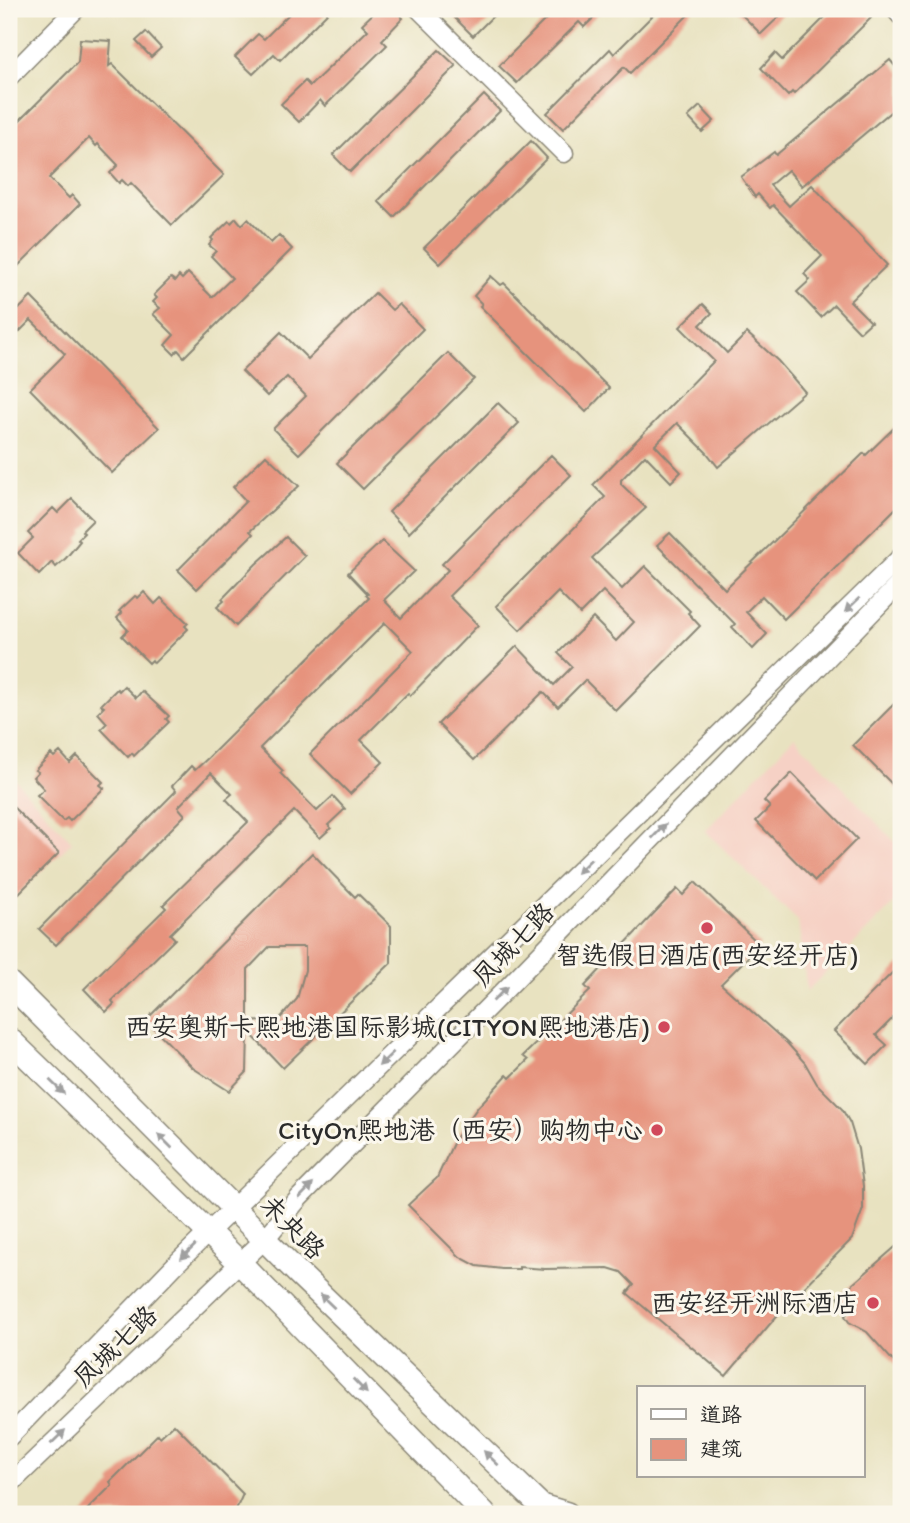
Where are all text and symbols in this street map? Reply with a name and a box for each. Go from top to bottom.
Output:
one-way arrow [844,596,861,613]
one-way arrow [651,823,667,839]
one-way arrow [576,858,593,875]
street label: 凤城七路 [465,895,561,993]
marker: 智选假日酒店(西安经开店) [699,920,715,936]
place label: 智选假日酒店(西安经开店) [556,939,858,971]
one-way arrow [492,986,509,1003]
place label: 西安奥斯卡熙地港国际影城(CITYON熙地港店) [125,1011,650,1043]
marker: 西安奥斯卡熙地港国际影城(CITYON熙地港店) [656,1019,672,1035]
one-way arrow [378,1051,395,1067]
one-way arrow [48,1078,65,1094]
place label: CityOn熙地港（西安）购物中心 [278,1114,643,1146]
marker: CityOn熙地港（西安）购物中心 [649,1122,665,1138]
one-way arrow [158,1133,174,1150]
one-way arrow [298,1183,314,1199]
street label: 未央路 [254,1188,332,1266]
one-way arrow [180,1244,197,1261]
place label: 西安经开洲际酒店 [651,1287,859,1319]
one-way arrow [319,1293,336,1309]
marker: 西安经开洲际酒店 [865,1295,881,1311]
street label: 凤城七路 [66,1298,164,1394]
one-way arrow [352,1377,368,1394]
legend [637,1386,864,1478]
text: 道路 [700,1402,742,1427]
one-way arrow [49,1430,66,1446]
text: 建筑 [700,1436,742,1461]
one-way arrow [483,1451,500,1467]

